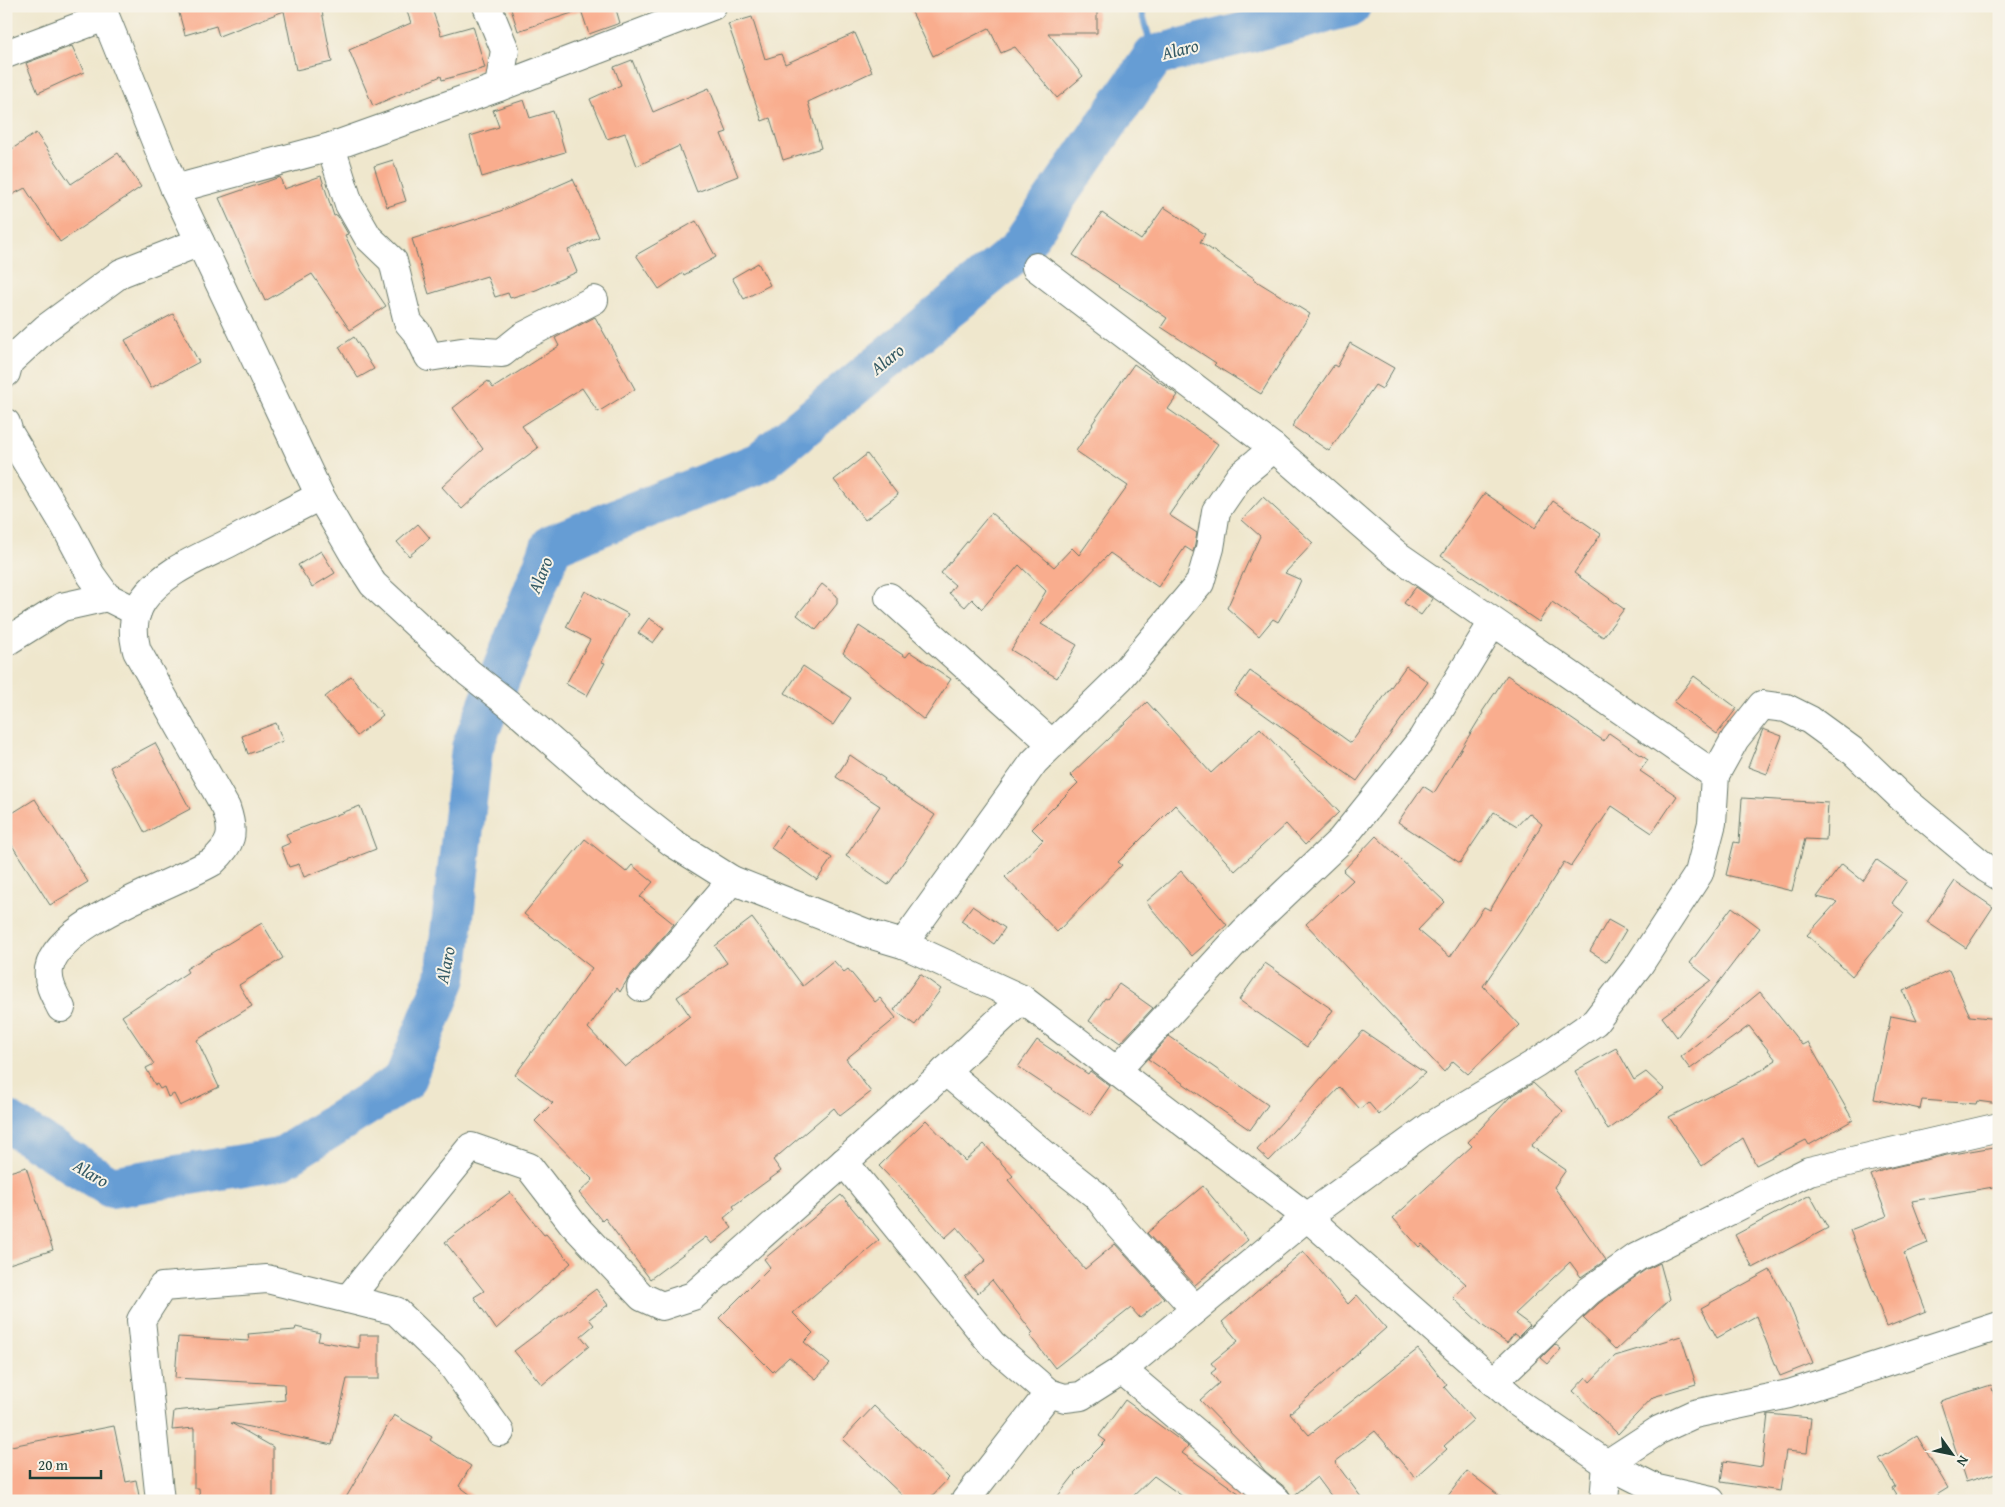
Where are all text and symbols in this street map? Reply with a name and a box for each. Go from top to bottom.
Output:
water label: Alaro [1158,31,1202,67]
water label: Alaro [863,337,910,382]
water label: Alaro [520,552,560,598]
water label: Alaro [428,944,462,987]
water label: Alaro [67,1152,114,1194]
north arrow [1928,1430,1978,1480]
scale bar [30,1447,101,1479]
text: N [1952,1452,1974,1471]
text: 20 m [38,1454,69,1475]

